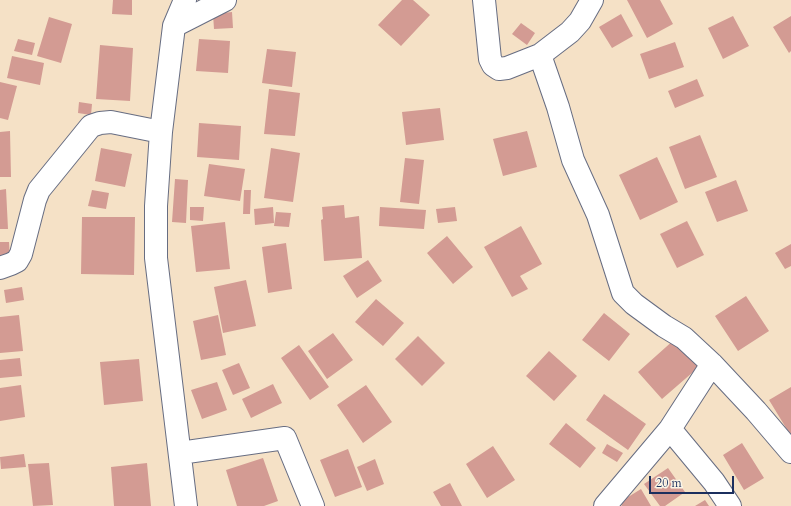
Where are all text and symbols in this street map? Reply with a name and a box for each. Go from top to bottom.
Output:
scale bar [651,468,736,494]
text: 20 m [656,475,682,491]

